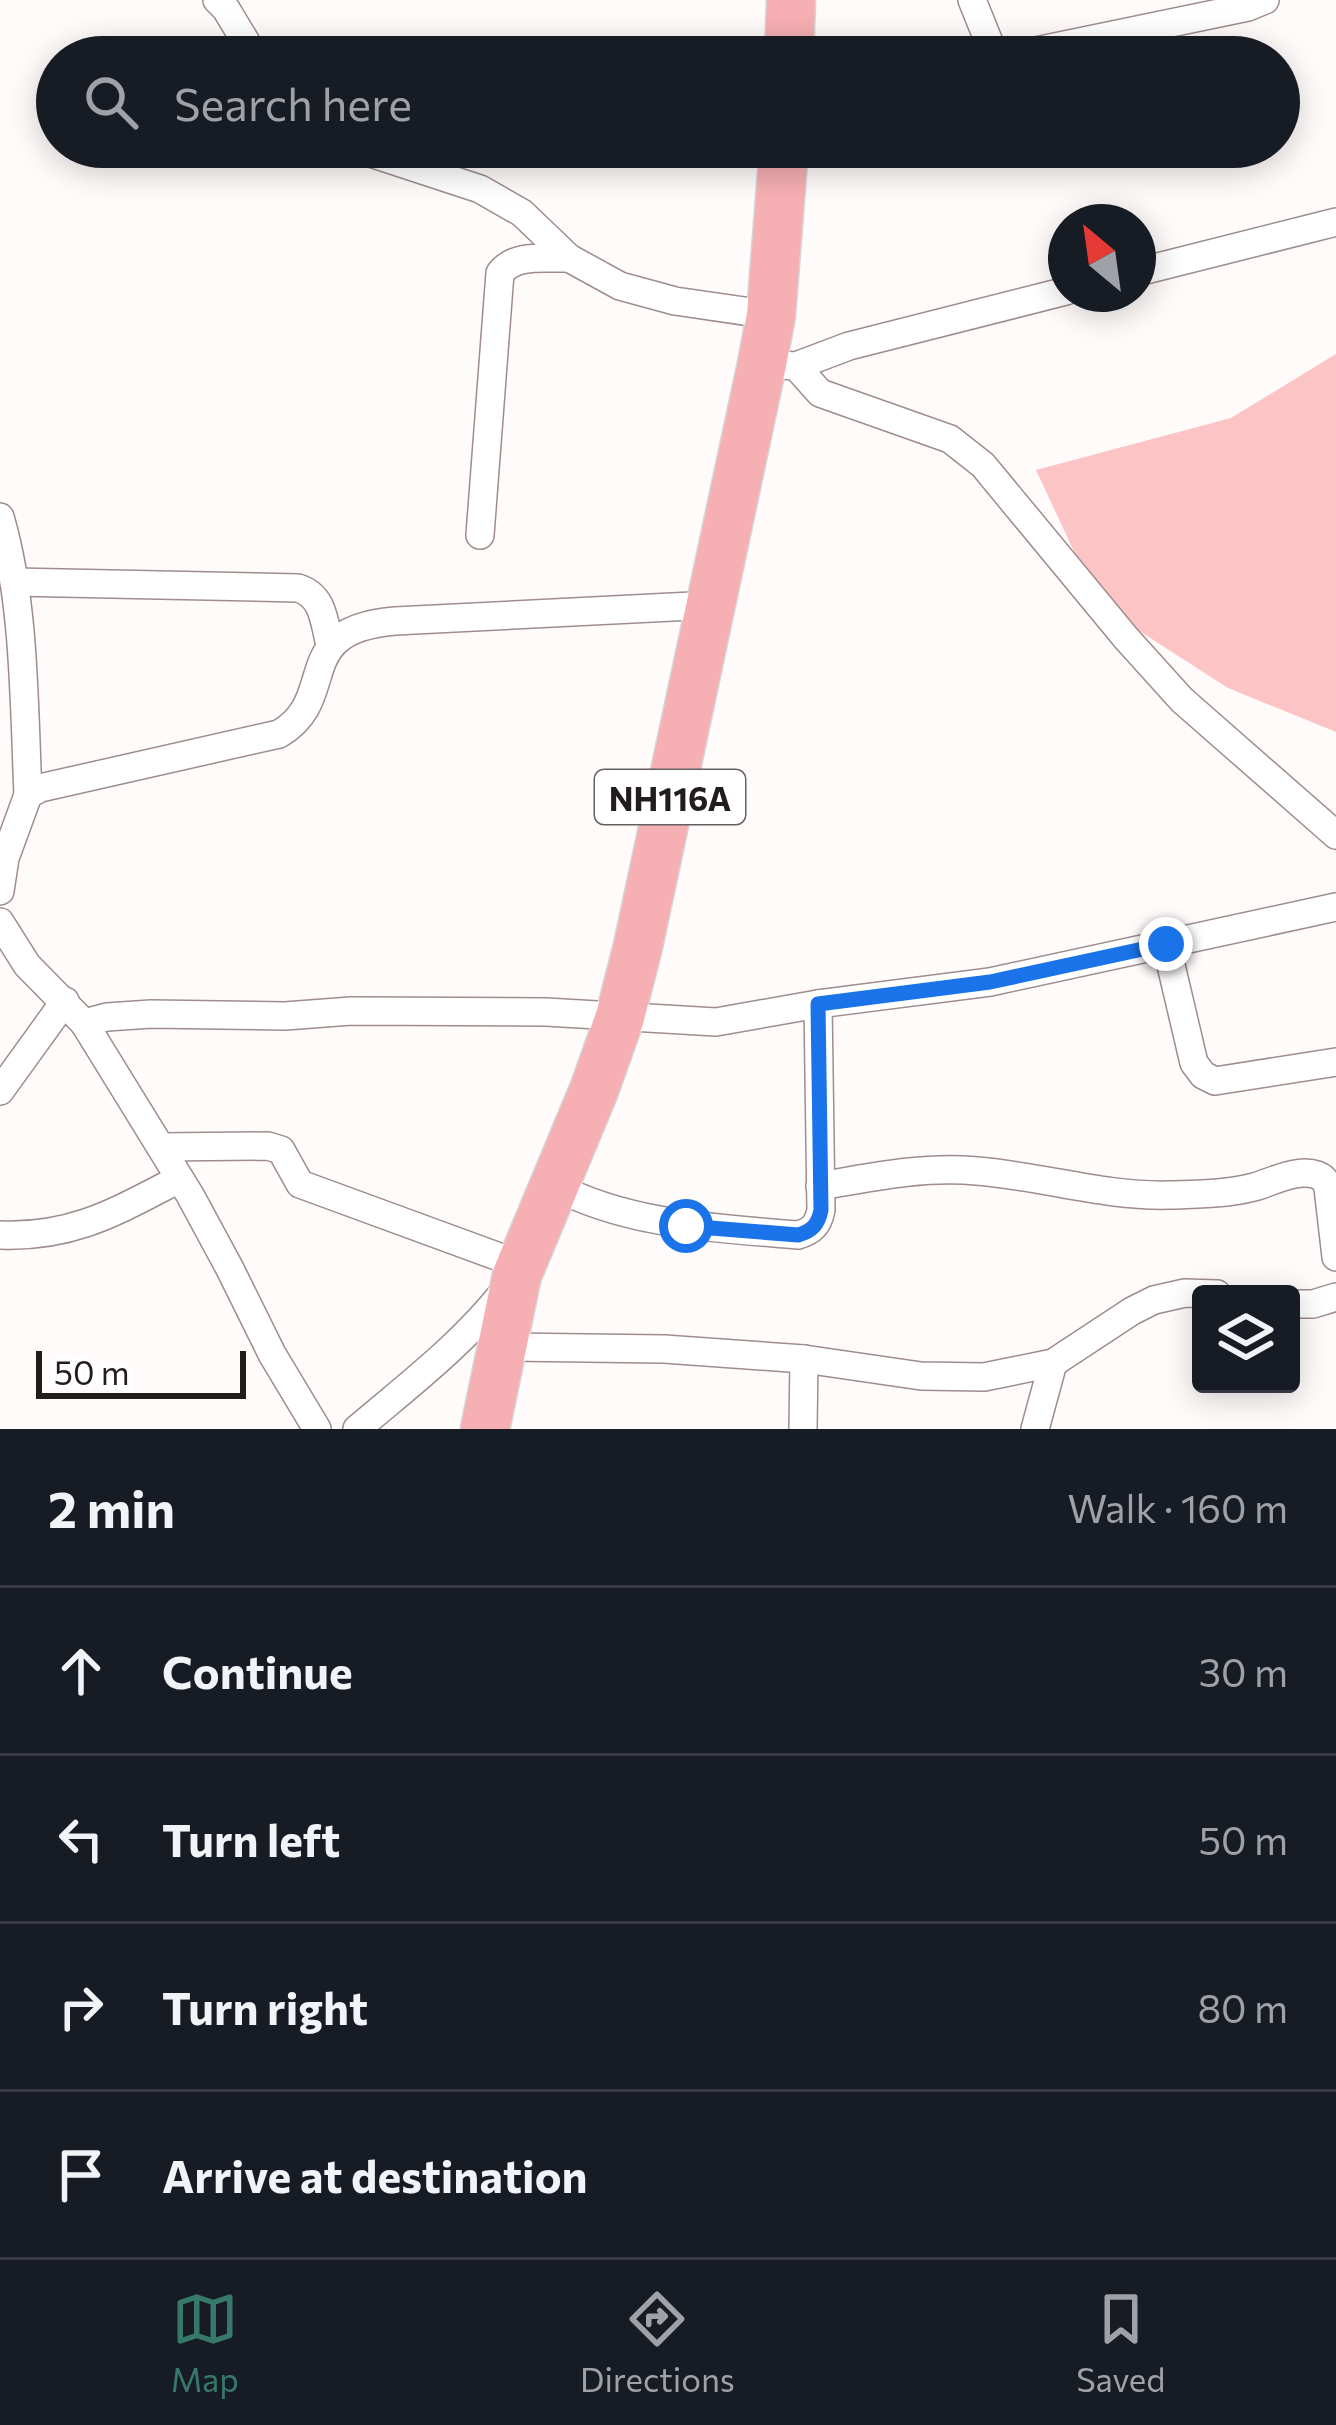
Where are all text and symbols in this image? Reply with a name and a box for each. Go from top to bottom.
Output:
search box [36,36,1300,168]
icon: search [78,69,144,135]
text: Search here [174,75,412,130]
north arrow [1048,204,1156,312]
road number: NH116A [595,770,745,824]
route end [1139,917,1193,971]
route start [659,1199,713,1253]
map controls [1192,1285,1300,1393]
button: layers [1192,1285,1300,1393]
scale bar [36,1345,246,1398]
text: 50 m [54,1351,130,1392]
text: 2 min [48,1476,175,1539]
text: Walk · 160 m [1067,1483,1288,1531]
icon: ahead [48,1638,114,1704]
text: Continue [162,1643,353,1698]
text: 30 m [1199,1647,1288,1695]
icon: left [48,1806,114,1872]
text: Turn left [162,1811,340,1866]
text: 50 m [1199,1815,1288,1863]
icon: right [48,1974,114,2040]
text: Turn right [162,1979,368,2034]
text: 80 m [1197,1983,1288,2031]
icon: arrive [48,2142,114,2208]
text: Arrive at destination [162,2147,588,2202]
tab: Map [171,2286,239,2399]
tab: Directions [580,2286,735,2399]
tab: Saved [1076,2286,1165,2399]

